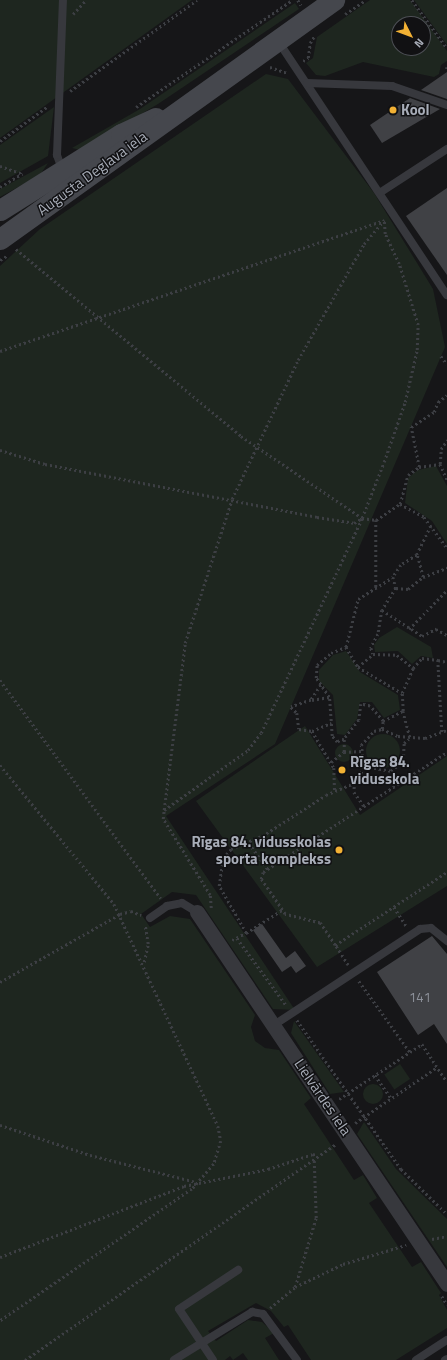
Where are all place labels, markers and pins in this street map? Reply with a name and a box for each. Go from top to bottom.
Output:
place label: Kool [401,101,430,119]
marker: Kool [388,105,398,115]
place label: Rīgas 84. vidusskola [350,752,419,787]
marker: Rīgas 84. vidusskola [337,765,347,775]
place label: Rīgas 84. vidusskolas sporta komplekss [191,832,331,867]
marker: Rīgas 84. vidusskolas sporta komplekss [334,845,344,855]

